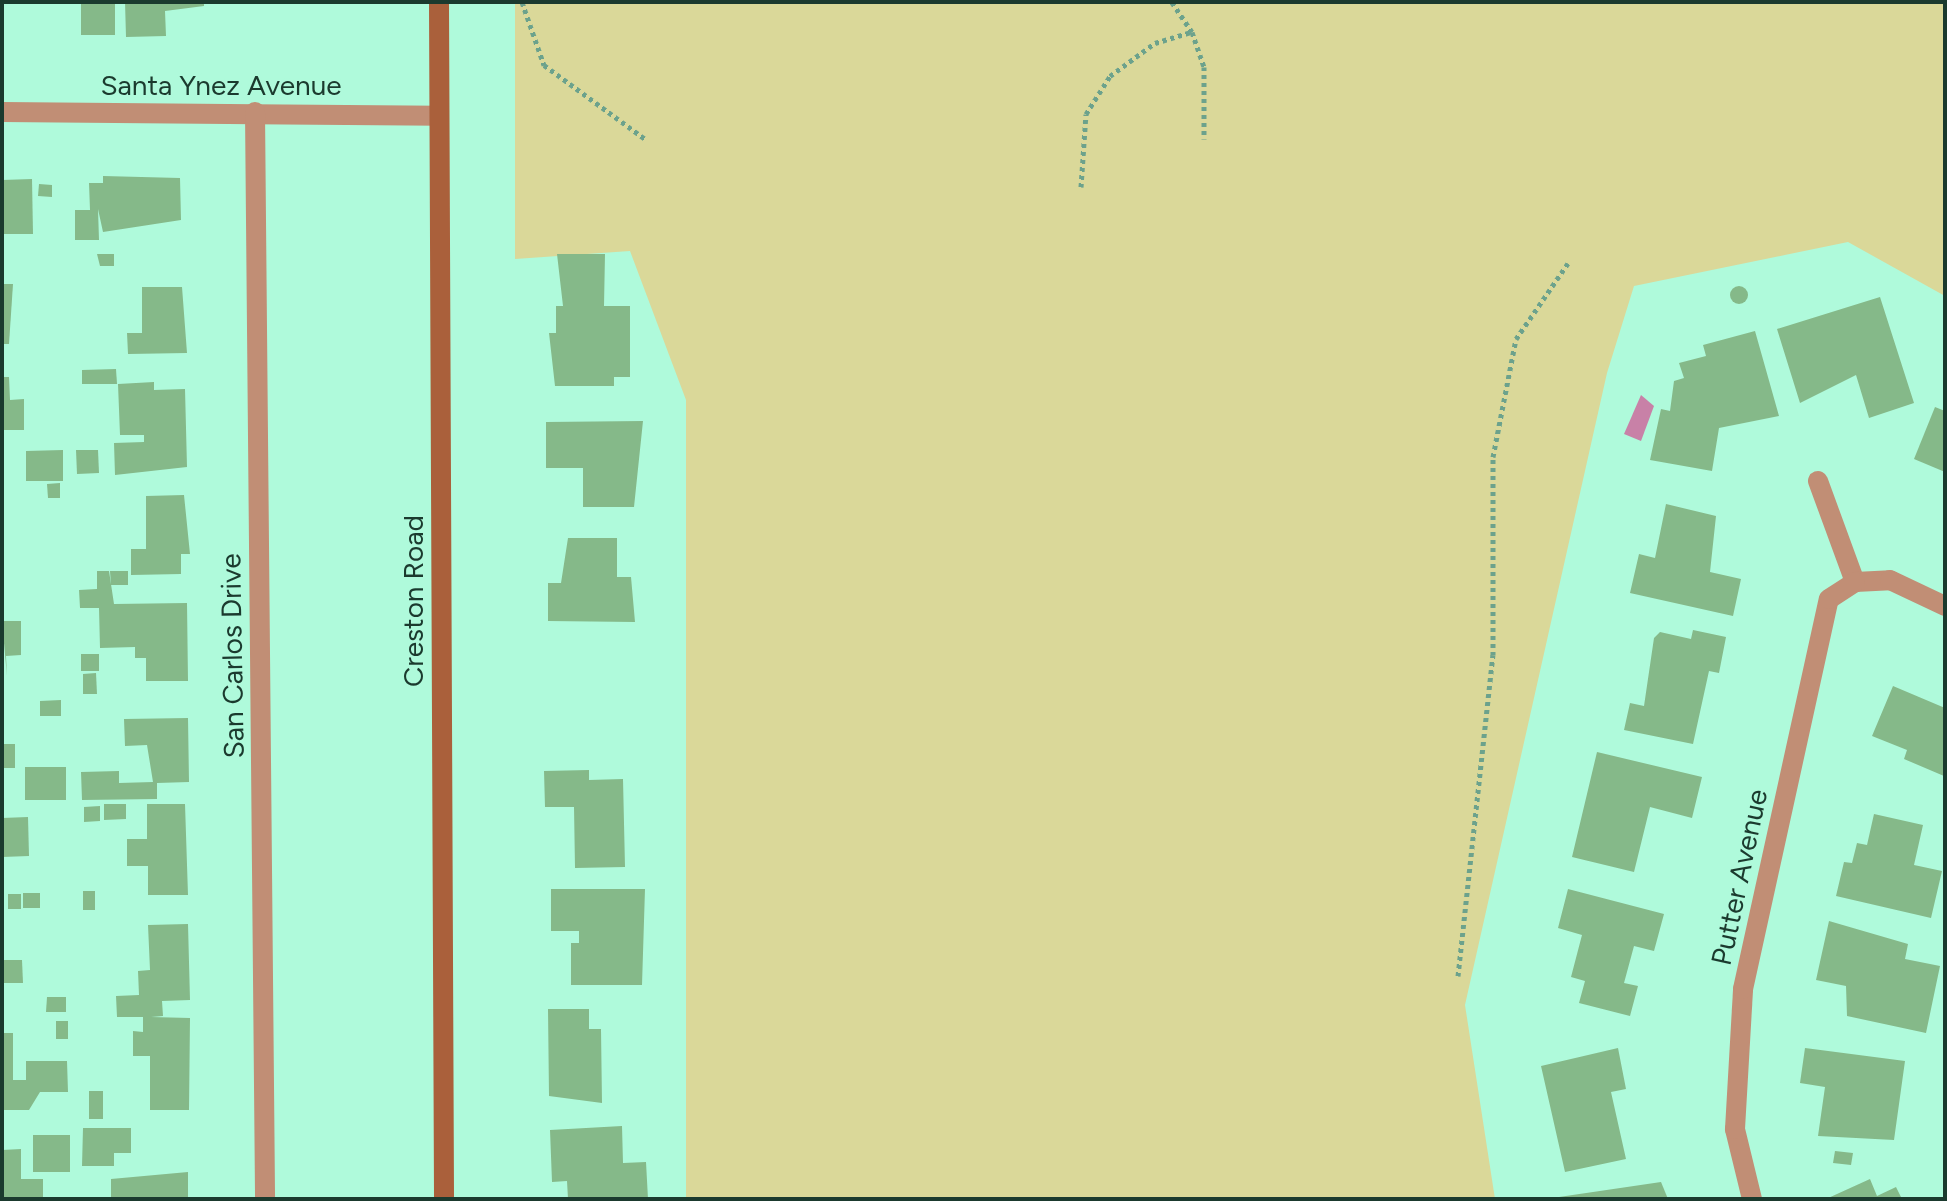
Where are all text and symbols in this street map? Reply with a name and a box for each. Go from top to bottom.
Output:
street label: Santa Ynez Avenue [100,68,342,102]
street label: Creston Road [396,515,430,687]
street label: San Carlos Drive [213,553,251,759]
street label: Putter Avenue [1704,786,1774,968]

